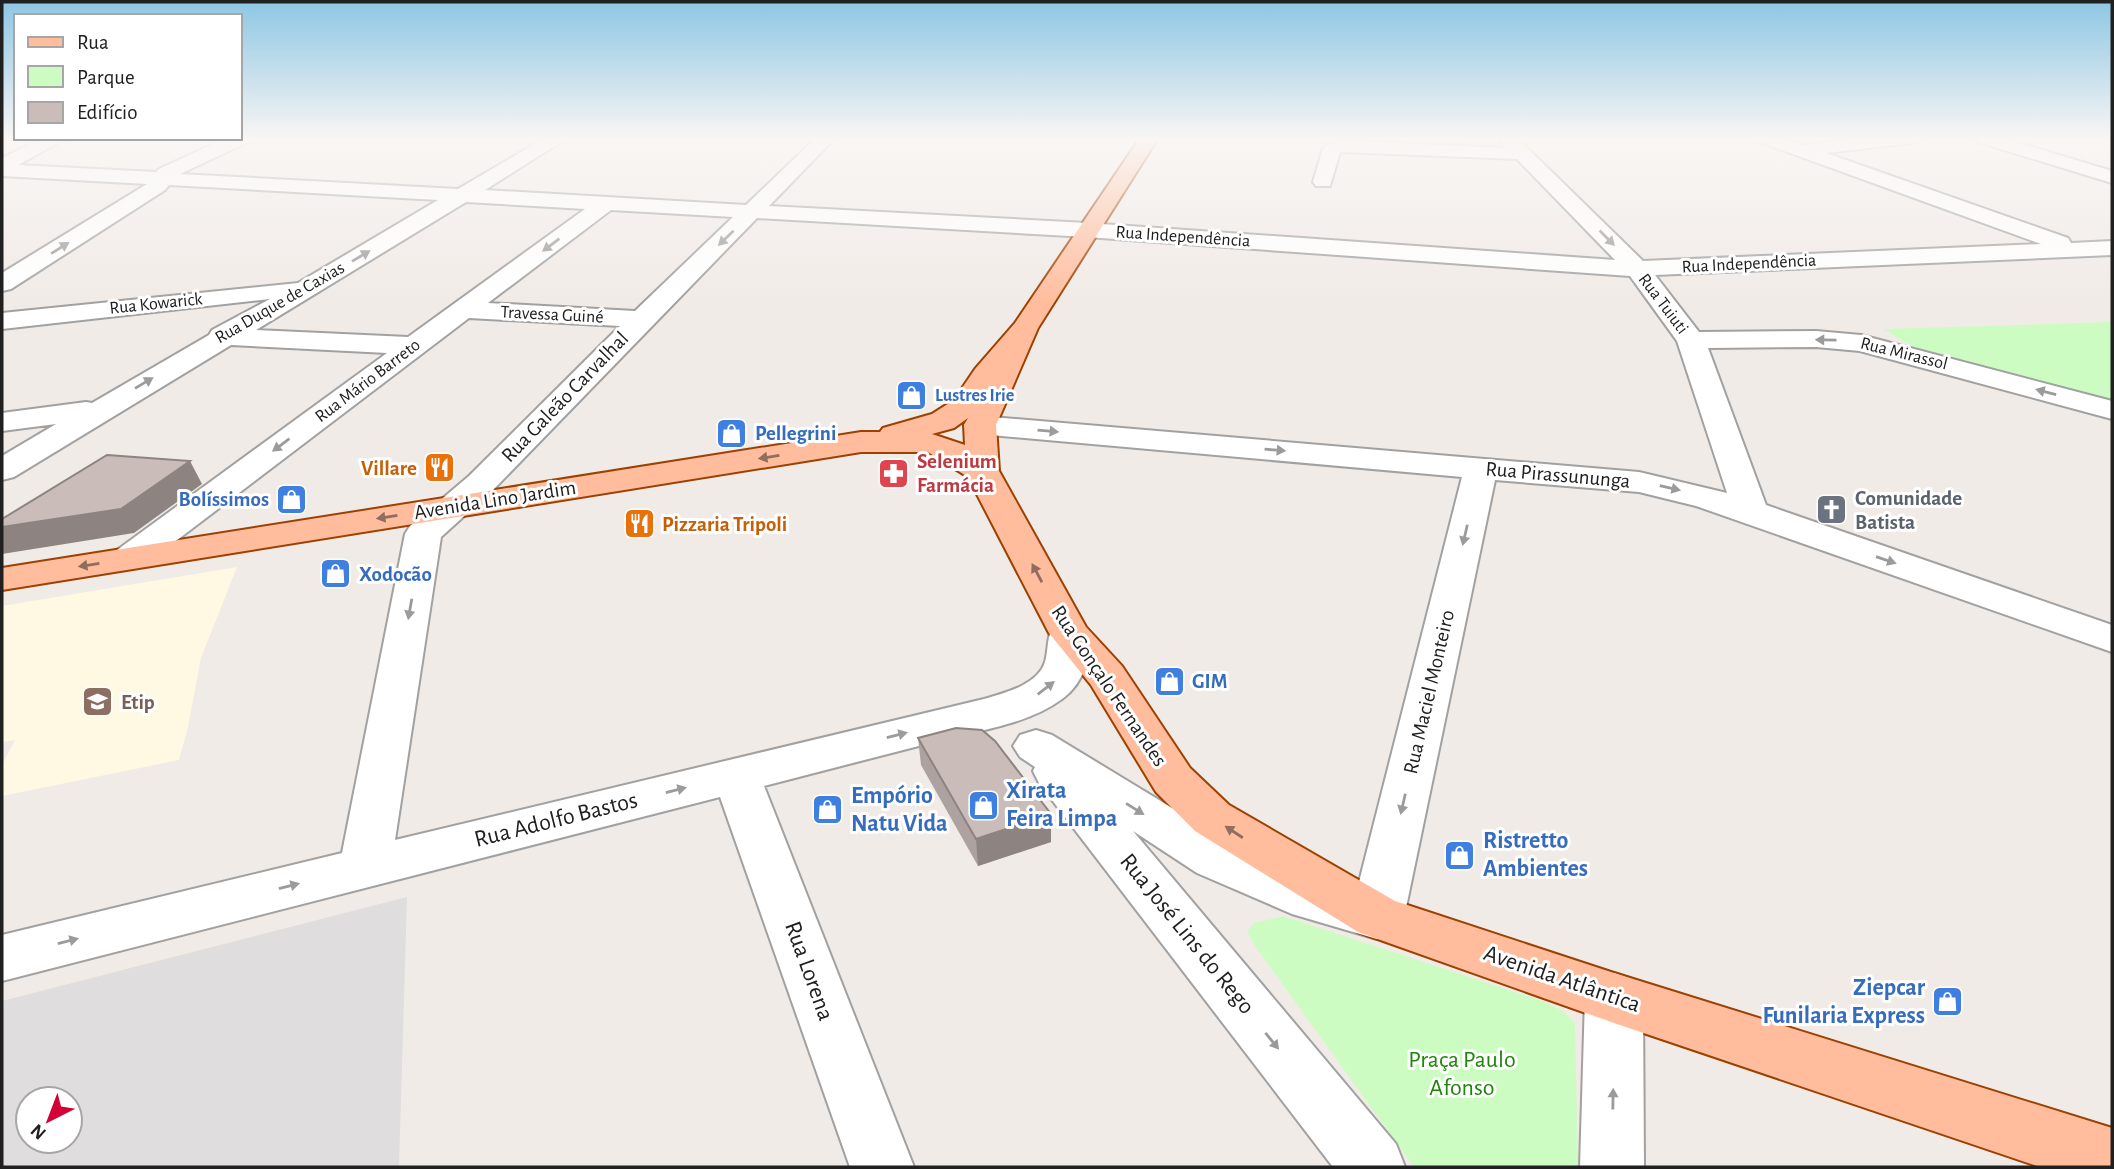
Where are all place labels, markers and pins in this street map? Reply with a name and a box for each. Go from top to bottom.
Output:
shop icon: Lustres Irie [895,379,929,413]
place label: Lustres Irie [935,387,1014,405]
shop icon: Pellegrini [715,416,749,450]
place label: Pellegrini [755,423,836,444]
restaurant icon: Villare [423,451,457,485]
place label: Selenium Farmácia [917,451,997,496]
pharmacy icon: Selenium Farmácia [877,456,911,490]
place label: Villare [361,458,417,479]
shop icon: Bolíssimos [275,482,309,516]
place label: Comunidade Batista [1855,488,1962,533]
place label: Bolíssimos [179,489,269,510]
church icon: Comunidade Batista [1815,493,1849,527]
restaurant icon: Pizzaria Tripoli [622,507,656,541]
place label: Pizzaria Tripoli [662,514,787,535]
shop icon: Xodocão [319,557,353,591]
place label: Xodocão [359,564,432,585]
shop icon: GIM [1152,664,1186,698]
place label: GIM [1192,671,1228,692]
school or university icon: Etip [81,685,115,719]
place label: Etip [121,692,155,713]
place label: Xirata Feira Limpa [1006,779,1117,831]
place label: Empório Natu Vida [851,784,948,836]
shop icon: Xirata Feira Limpa [966,788,1000,822]
shop icon: Empório Natu Vida [811,793,845,827]
place label: Ristretto Ambientes [1483,829,1588,881]
shop icon: Ristretto Ambientes [1443,838,1477,872]
place label: Ziepcar Funilaria Express [1762,976,1926,1028]
shop icon: Ziepcar Funilaria Express [1931,985,1965,1019]

